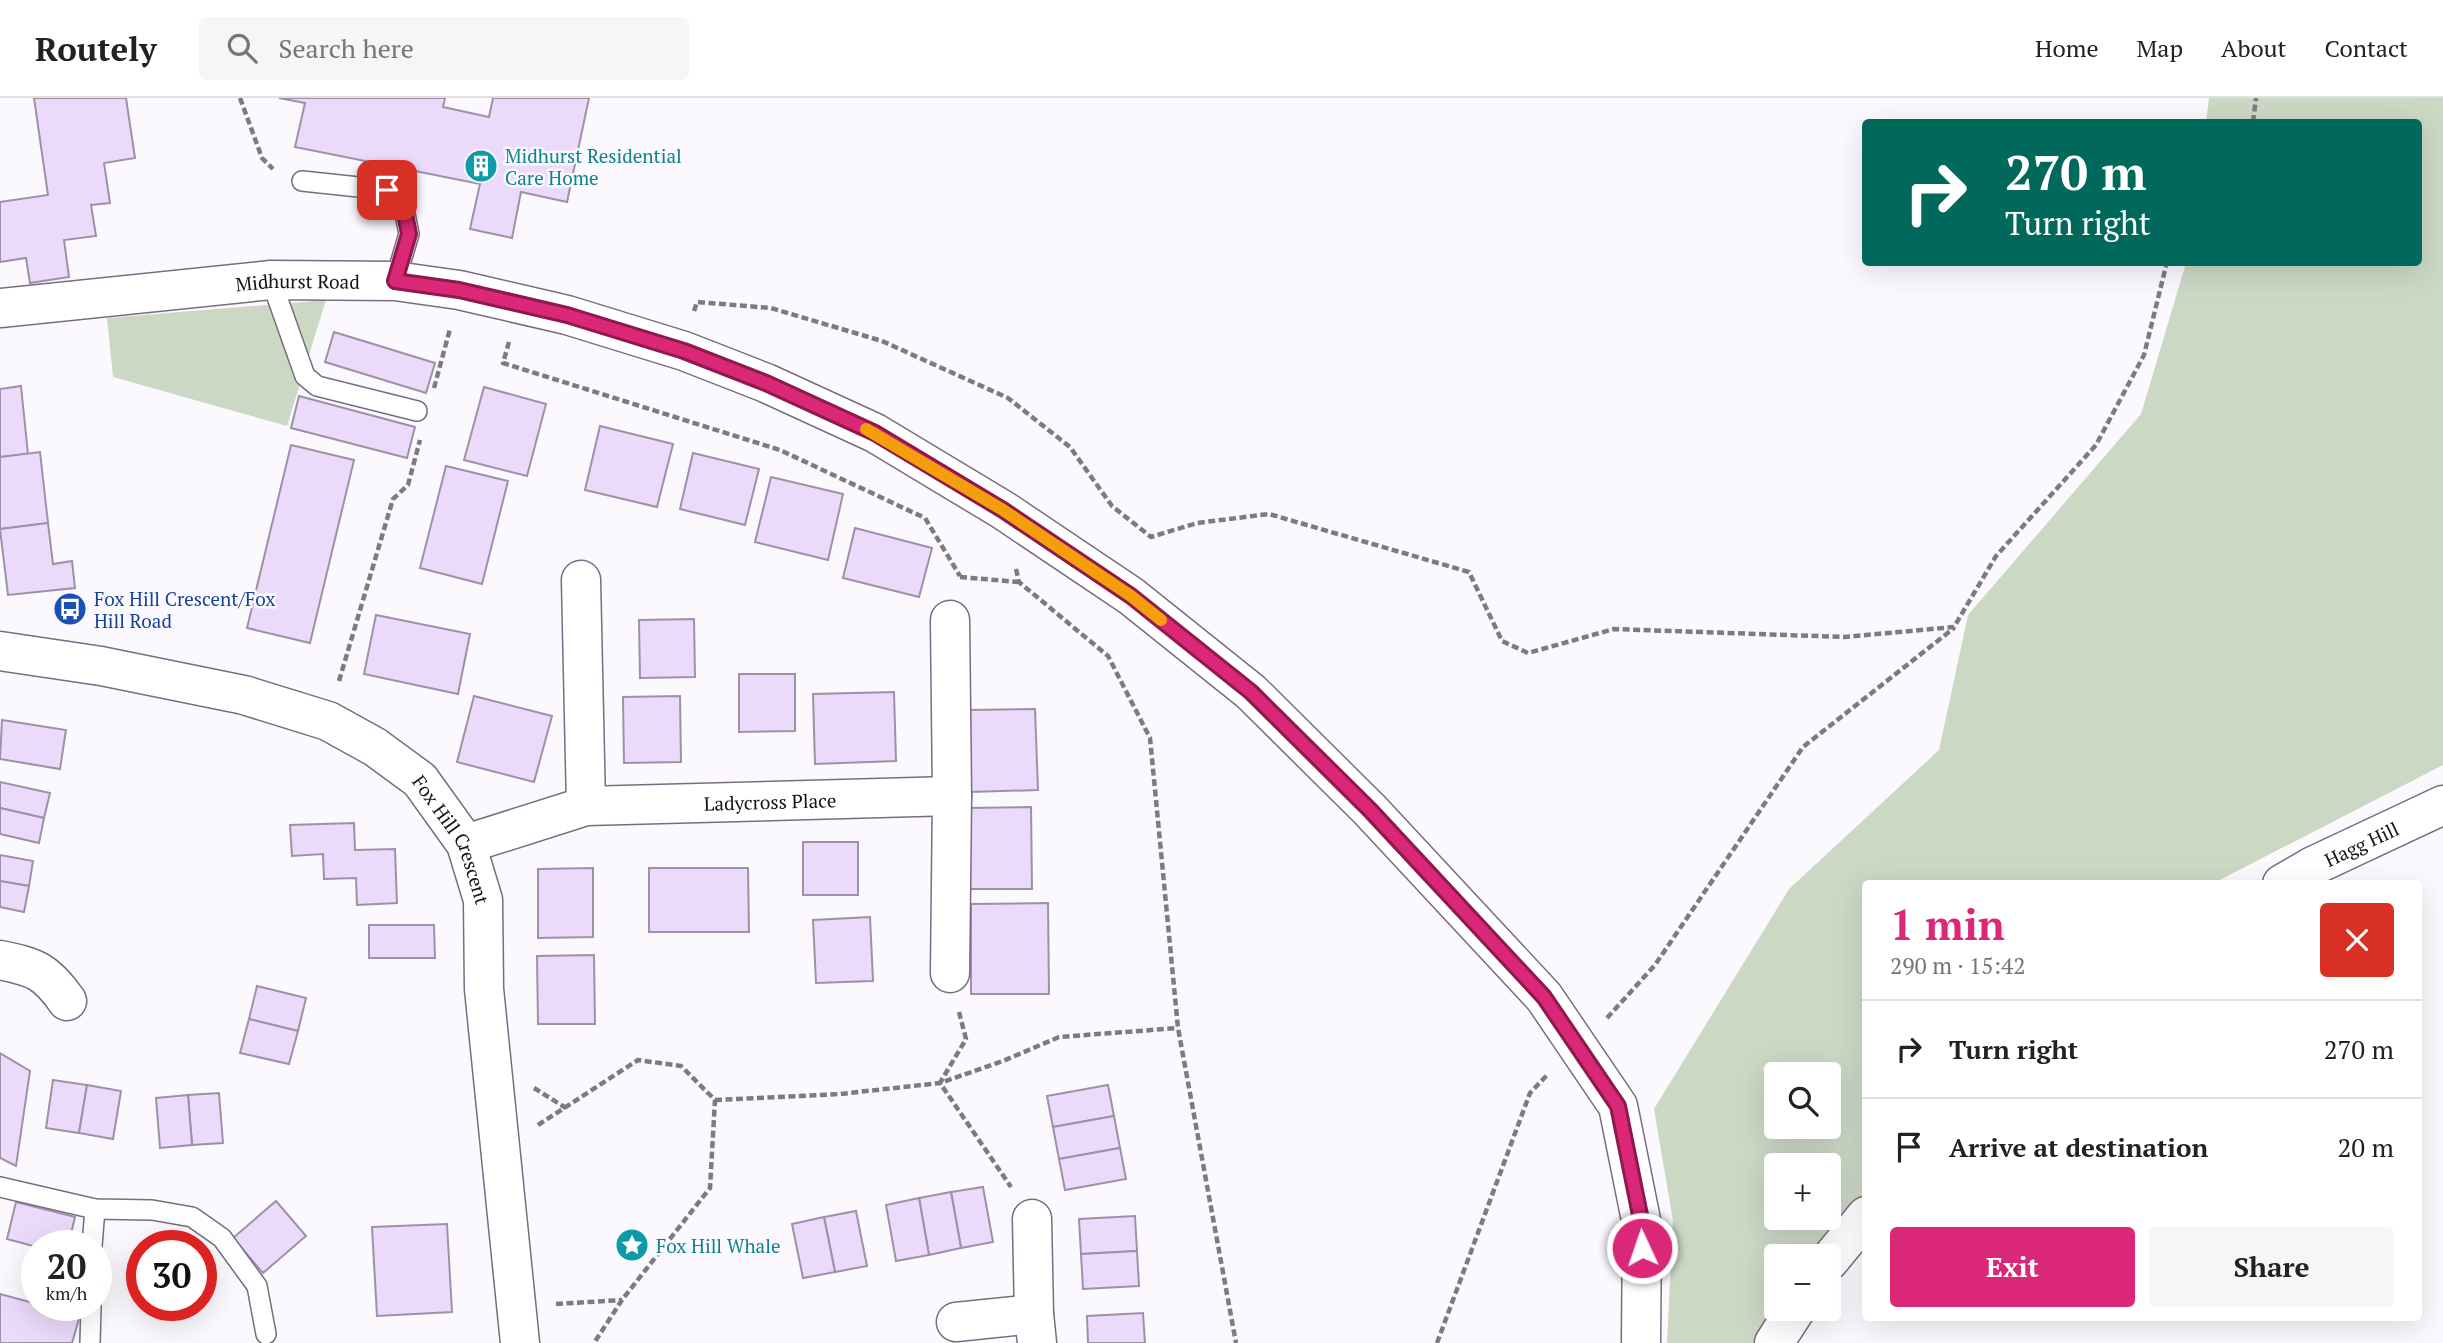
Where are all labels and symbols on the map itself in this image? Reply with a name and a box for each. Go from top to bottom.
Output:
place label: Midhurst Residential Care Home [505,143,682,190]
building icon: Midhurst Residential Care Home [462,147,500,185]
pin [357,160,417,220]
street label: Midhurst Road [234,267,360,296]
place label: Fox Hill Crescent/Fox Hill Road [94,586,276,633]
bus stop icon: Fox Hill Crescent/Fox Hill Road [51,590,89,628]
street label: Fox Hill Crescent [408,770,496,907]
street label: Ladycross Place [704,787,837,815]
street label: Hagg Hill [2320,815,2402,872]
position arrow [1605,1211,1679,1285]
place icon: Fox Hill Whale [613,1226,651,1264]
speed limit sign: 30 [126,1230,217,1321]
place label: Fox Hill Whale [656,1233,780,1258]

